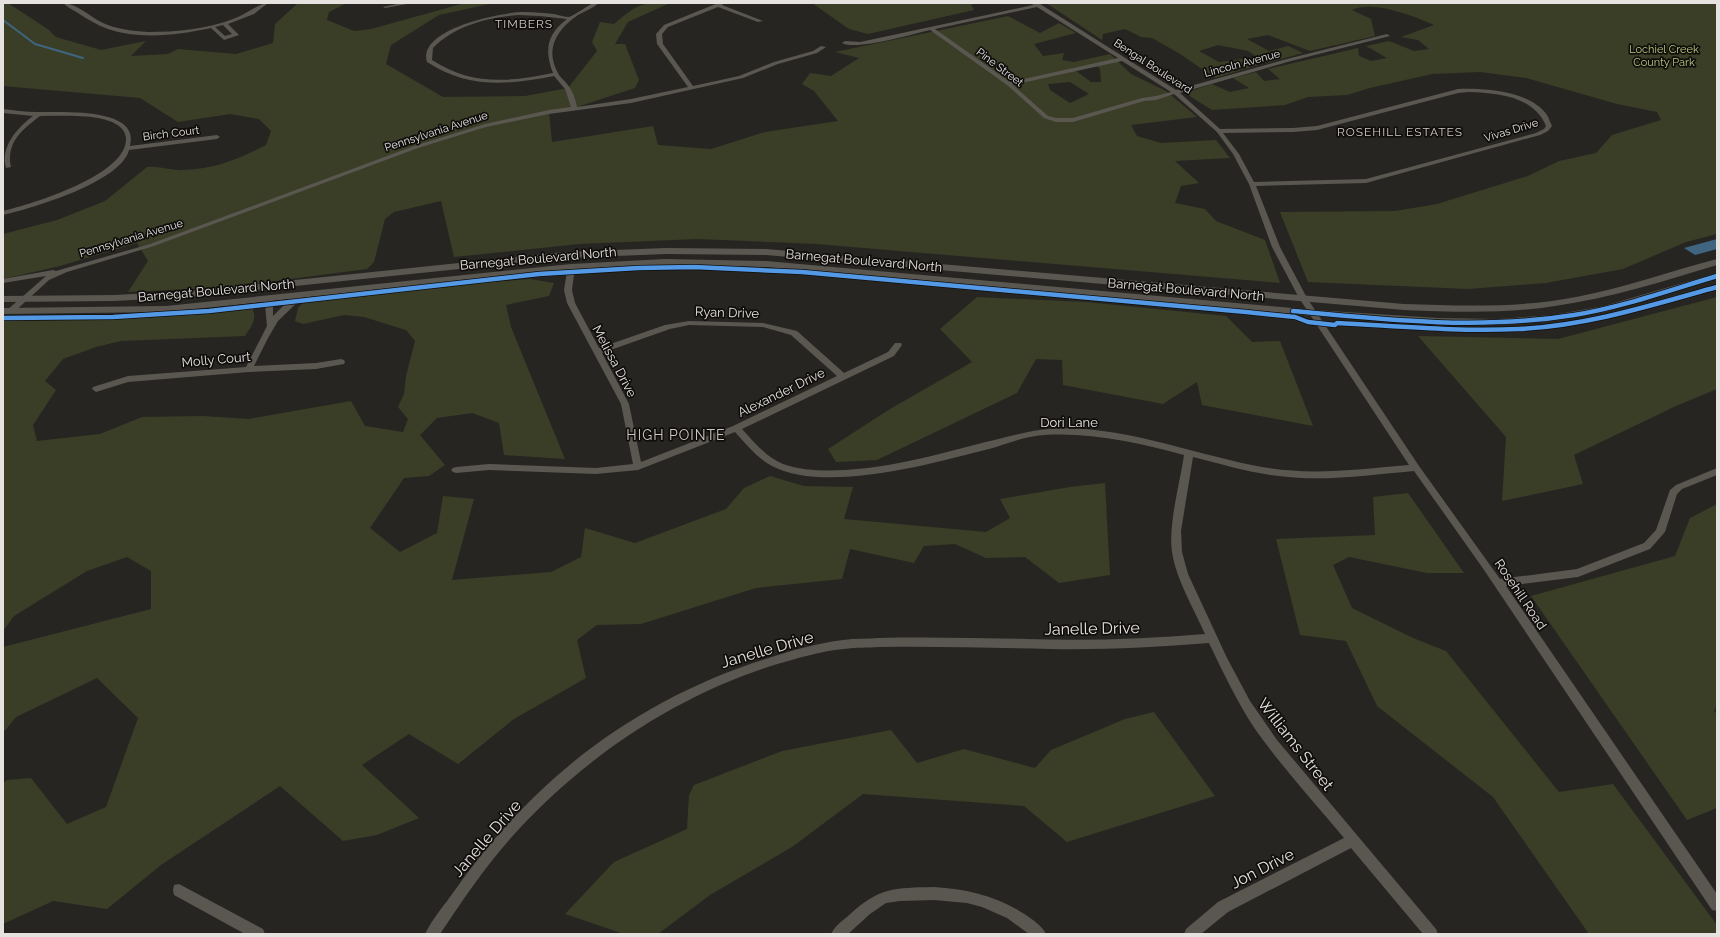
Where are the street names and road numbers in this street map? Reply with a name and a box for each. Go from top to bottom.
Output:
street label: Bengal Boulevard [1111,36,1194,97]
street label: Pine Street [974,46,1026,89]
street label: Lincoln Avenue [1203,47,1282,80]
street label: Pennsylvania Avenue [383,109,490,154]
street label: Vivas Drive [1482,116,1540,145]
street label: Birch Court [142,124,200,143]
street label: Pennsylvania Avenue [78,216,185,260]
street label: Barnegat Boulevard North [459,244,617,273]
street label: Barnegat Boulevard North [785,246,943,275]
street label: Barnegat Boulevard North [1107,275,1265,304]
street label: Barnegat Boulevard North [137,276,295,305]
street label: Ryan Drive [695,304,760,321]
street label: Melissa Drive [589,323,640,400]
street label: Molly Court [181,349,252,370]
street label: Alexander Drive [735,365,828,420]
street label: Dori Lane [1040,415,1098,430]
street label: Rosehill Road [1492,556,1550,632]
street label: Janelle Drive [1044,618,1140,639]
street label: Janelle Drive [719,627,816,672]
street label: Williams Street [1254,694,1338,795]
street label: Janelle Drive [448,796,525,881]
street label: Jon Drive [1227,844,1297,892]

